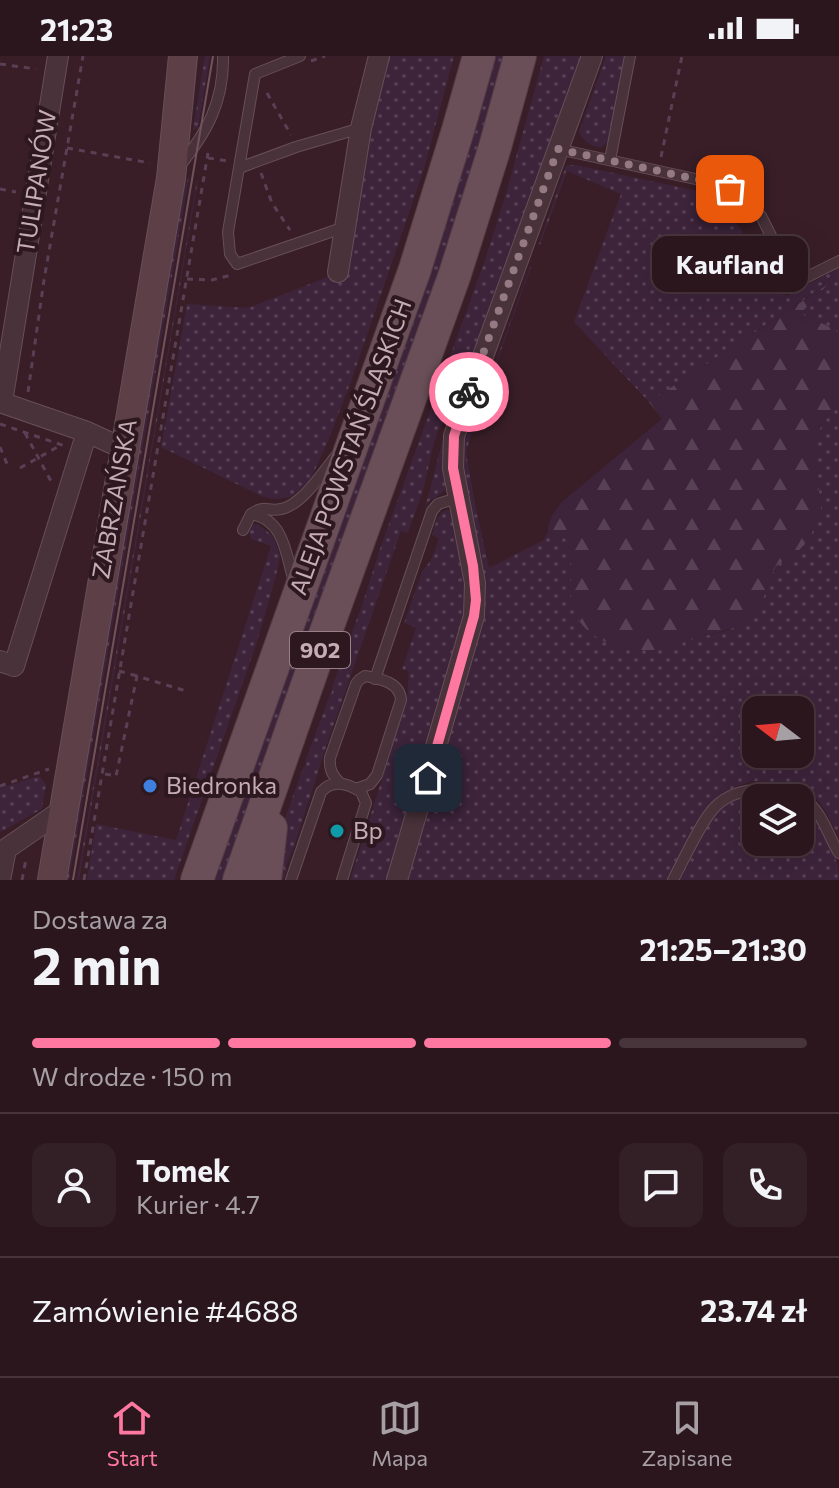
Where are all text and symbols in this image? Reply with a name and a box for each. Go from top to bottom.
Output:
text: 21:23 [40,10,113,47]
street label: TULIPANÓW [10,108,61,256]
pin [696,155,764,223]
icon: bag [708,167,752,211]
callout: Kaufland [652,237,808,293]
text: Kaufland [676,248,784,279]
street label: ALEJA POWSTAŃ ŚLĄSKICH [282,295,417,598]
courier [429,352,509,432]
icon: bike [447,370,491,414]
street label: ZABRZAŃSKA [85,417,142,581]
road number: 902 [290,632,350,668]
north arrow [742,696,814,768]
map controls [742,696,814,856]
pin [394,744,462,812]
icon: home [406,756,450,800]
place label: Biedronka [166,770,277,799]
marker: Biedronka [141,777,159,795]
button: layers [742,784,814,856]
place label: Bp [353,815,383,844]
marker: Bp [328,822,346,840]
text: Dostawa za [32,903,168,934]
text: 21:25–21:30 [639,930,807,967]
text: 2 min [32,932,161,996]
text: W drodze · 150 m [32,1060,232,1091]
button: person [32,1143,116,1227]
button: chat [619,1143,703,1227]
button: phone [723,1143,807,1227]
text: Tomek [136,1151,230,1188]
text: Kurier · 4.7 [136,1188,260,1219]
text: Zamówienie #4688 [32,1291,299,1328]
text: 23.74 zł [700,1291,807,1328]
tab: Start [107,1396,158,1471]
tab: Mapa [371,1396,428,1471]
tab: Zapisane [642,1396,732,1471]

